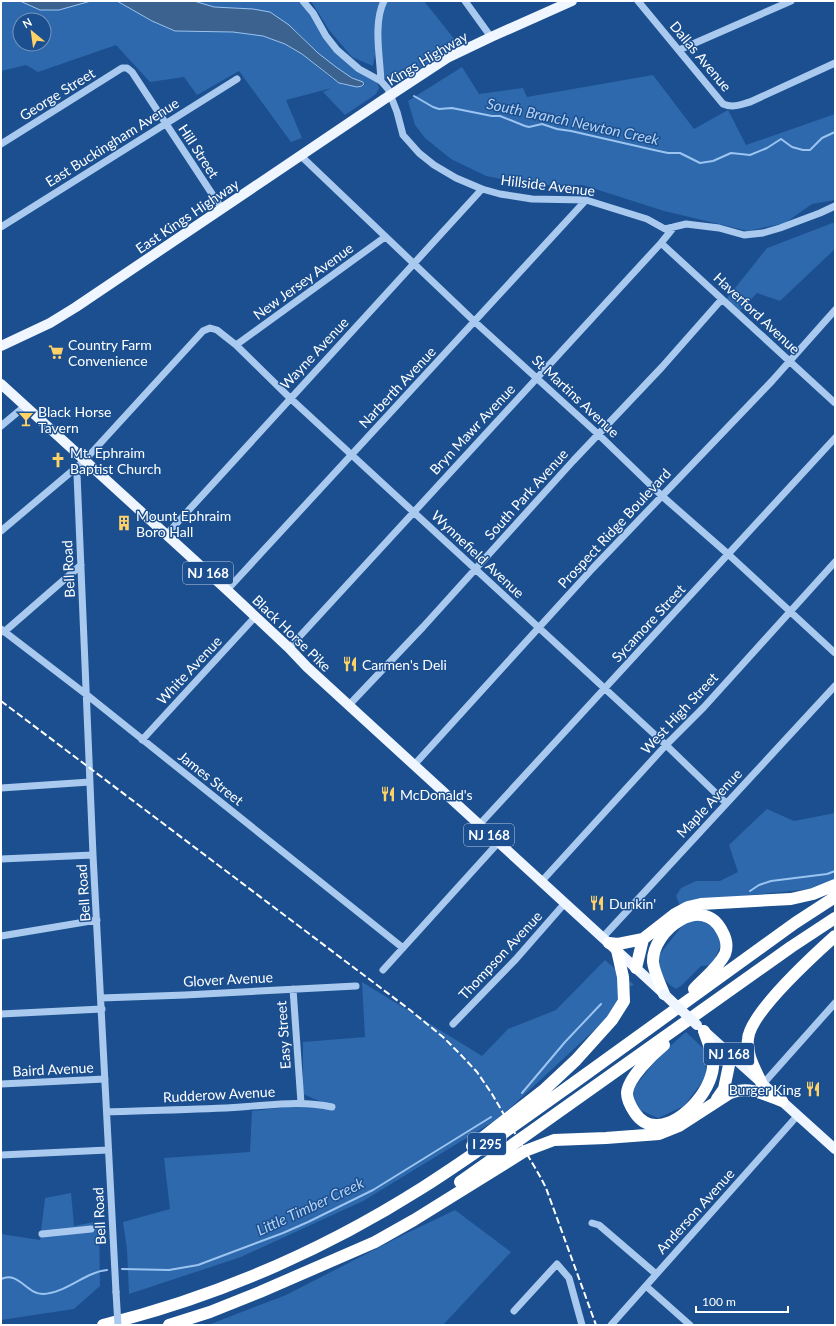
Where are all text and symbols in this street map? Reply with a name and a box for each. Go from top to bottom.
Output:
north arrow [12,12,52,52]
text: N [20,15,34,31]
street label: Dallas Avenue [667,17,735,95]
street label: Kings Highway [383,27,471,89]
street label: George Street [16,64,98,124]
street label: East Buckingham Avenue [42,94,182,190]
water label: South Branch Newton Creek [485,94,662,148]
street label: Hill Street [175,121,223,181]
street label: Hillside Avenue [500,171,596,199]
street label: East Kings Highway [132,175,243,257]
street label: New Jersey Avenue [250,239,356,323]
street label: Haverford Avenue [710,269,804,357]
street label: Wayne Avenue [276,313,352,393]
place label: Country Farm Convenience [68,336,152,369]
supermarket icon: Country Farm Convenience [47,343,65,361]
street label: Narberth Avenue [355,343,439,431]
street label: St Martins Avenue [529,351,623,441]
street label: Bryn Mawr Avenue [426,380,518,478]
place label: Black Horse Tavern [38,403,111,436]
bar icon: Black Horse Tavern [17,410,35,428]
place label: Mt. Ephraim Baptist Church [70,444,161,477]
street label: South Park Avenue [481,445,571,543]
church icon: Mt. Ephraim Baptist Church [49,451,67,469]
street label: Prospect Ridge Boulevard [554,465,674,591]
place label: Mount Ephraim Boro Hall [136,507,231,540]
street label: Wynnefield Avenue [428,507,528,601]
building icon: Mount Ephraim Boro Hall [115,514,133,532]
street label: Bell Road [58,540,78,598]
road number: NJ 168 [183,562,233,584]
street label: Sycamore Street [608,581,688,665]
street label: Black Horse Pike [249,591,335,675]
street label: White Avenue [153,632,225,708]
restaurant icon: Carmen's Deli [341,655,359,673]
place label: Carmen's Deli [362,656,447,673]
street label: West High Street [637,669,721,757]
street label: James Street [175,747,247,809]
street label: Maple Avenue [673,765,745,841]
restaurant icon: McDonald's [379,785,397,803]
place label: McDonald's [400,786,473,803]
road number: NJ 168 [464,824,514,846]
street label: Bell Road [73,864,93,922]
restaurant icon: Dunkin' [588,894,606,912]
place label: Dunkin' [609,895,656,912]
street label: Thompson Avenue [455,907,545,1003]
street label: Glover Avenue [183,968,273,990]
street label: Easy Street [272,1000,294,1070]
road number: NJ 168 [704,1043,754,1065]
street label: Baird Avenue [12,1058,94,1080]
restaurant icon: Burger King [804,1080,822,1098]
place label: Burger King [729,1081,801,1098]
street label: Rudderow Avenue [163,1083,275,1105]
road number: I 295 [468,1133,506,1155]
street label: Anderson Avenue [652,1165,738,1257]
water label: Little Timber Creek [253,1173,367,1239]
street label: Bell Road [89,1187,109,1245]
scale bar [696,1288,788,1314]
text: 100 m [702,1294,736,1309]

